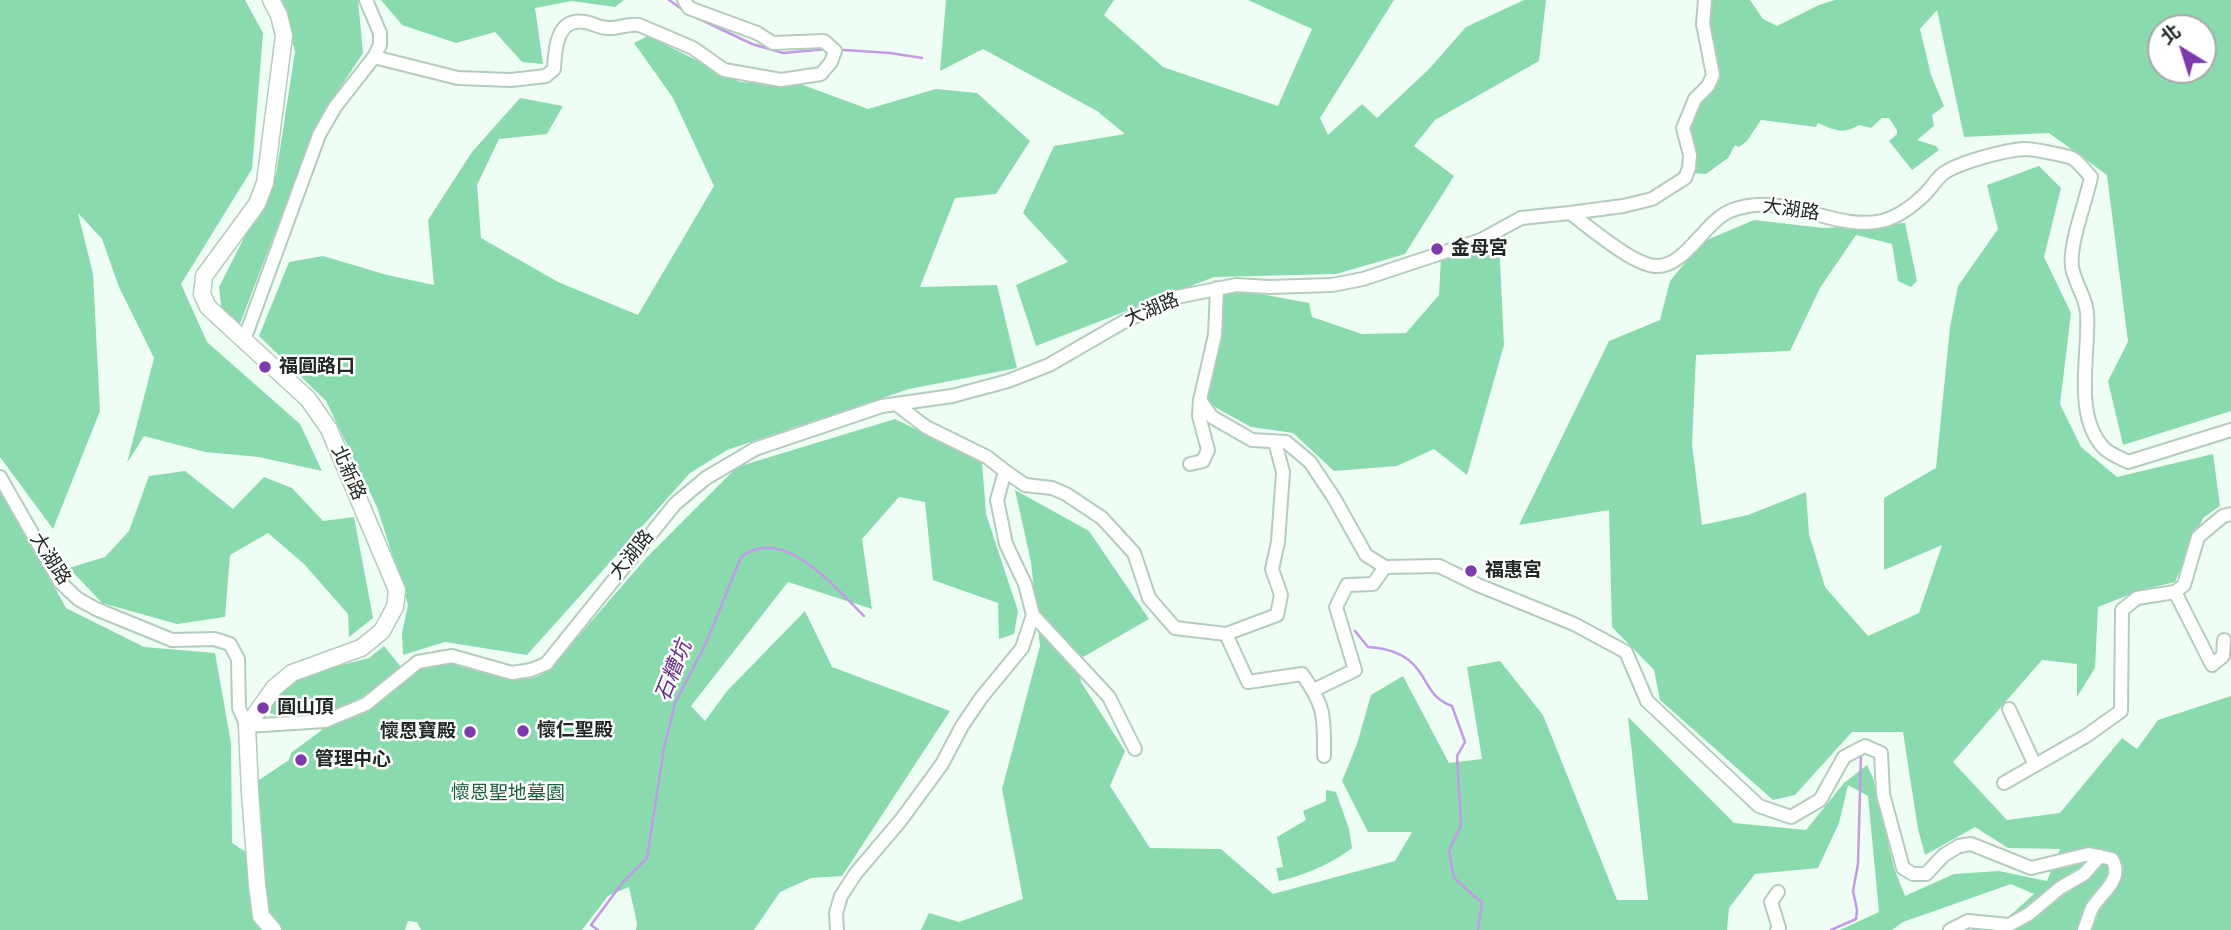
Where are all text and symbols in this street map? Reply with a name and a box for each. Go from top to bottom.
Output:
north arrow [2147,14,2217,84]
text: 北 [2155,18,2186,50]
street label: 大湖路 [1761,195,1821,225]
place label: 金母宮 [1451,238,1508,260]
marker: 金母宮 [1429,241,1445,257]
street label: 大湖路 [1121,288,1183,332]
place label: 福圓路口 [279,356,355,378]
marker: 福圓路口 [257,359,273,375]
street label: 北新路 [326,442,370,504]
street label: 大湖路 [605,526,659,584]
street label: 大湖路 [25,529,75,589]
place label: 福惠宮 [1485,560,1542,582]
marker: 福惠宮 [1463,563,1479,579]
water label: 石糟坑 [651,637,697,705]
place label: 圓山頂 [277,697,334,719]
marker: 圓山頂 [255,700,271,716]
place label: 懷仁聖殿 [537,720,613,742]
place label: 懷恩寶殿 [380,721,456,743]
marker: 懷仁聖殿 [515,723,531,739]
marker: 懷恩寶殿 [462,724,478,740]
place label: 管理中心 [315,749,391,771]
marker: 管理中心 [293,752,309,768]
park label: 懷恩聖地墓園 [451,783,565,805]

